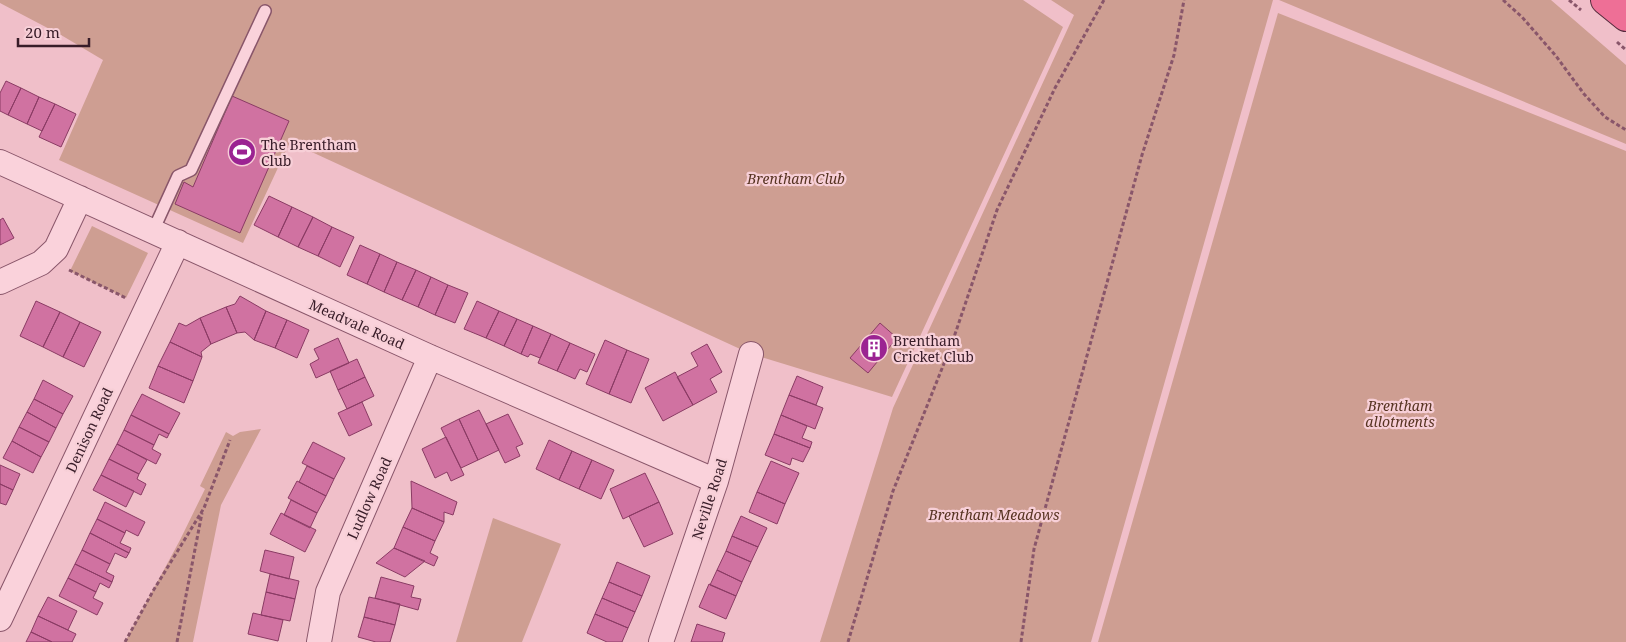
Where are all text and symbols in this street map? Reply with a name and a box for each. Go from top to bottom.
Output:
scale bar [18,15,89,47]
text: 20 m [25,22,60,42]
place label: The Brentham Club [261,135,357,170]
sports icon: The Brentham Club [227,137,257,167]
park label: Brentham Club [746,169,845,188]
street label: Meadvale Road [306,295,408,354]
place label: Brentham Cricket Club [893,331,974,366]
building icon: Brentham Cricket Club [859,333,889,363]
street label: Denison Road [61,384,117,476]
park label: Brentham allotments [1365,396,1435,431]
street label: Ludlow Road [342,454,396,542]
street label: Neville Road [687,456,731,542]
park label: Brentham Meadows [928,505,1060,524]

